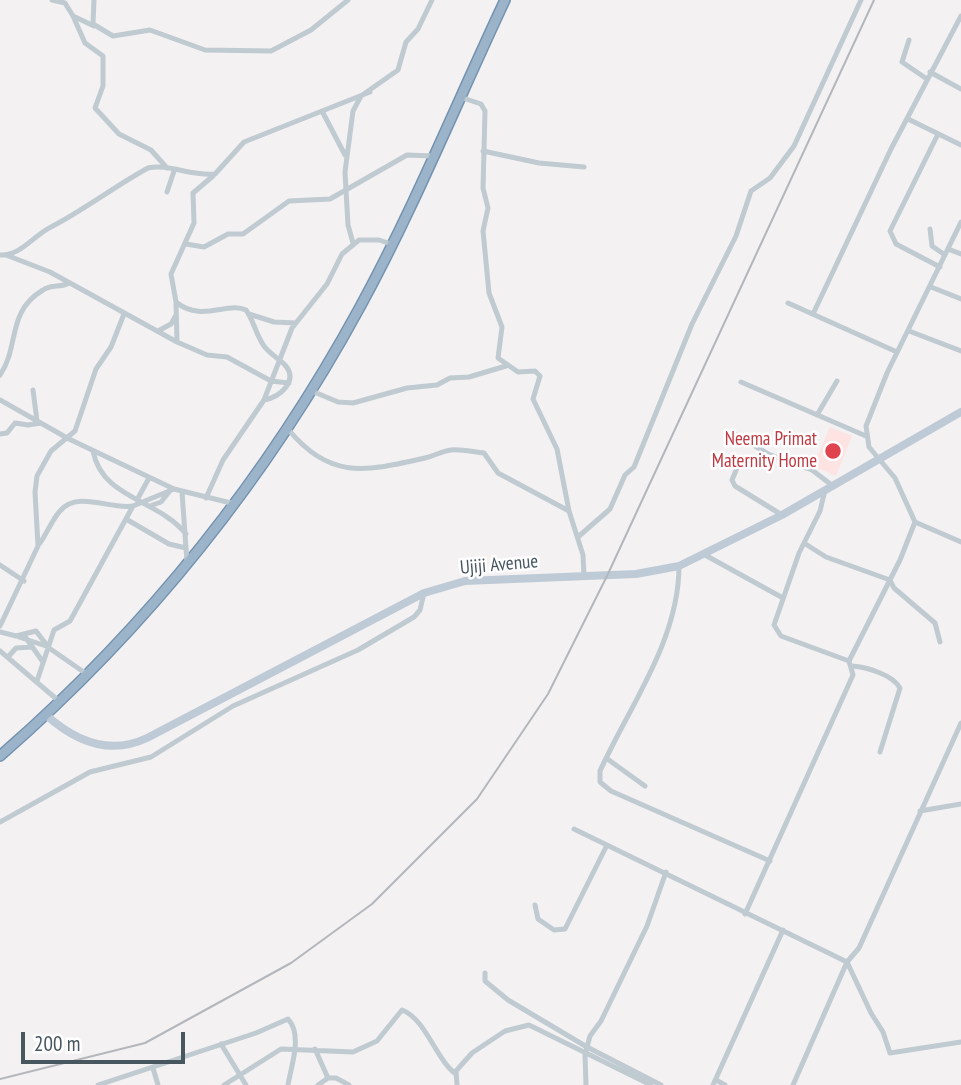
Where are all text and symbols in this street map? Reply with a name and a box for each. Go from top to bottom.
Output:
place label: Neema Primat Maternity Home [712,429,817,473]
marker: Neema Primat Maternity Home [823,441,843,461]
street label: Ujiji Avenue [459,550,539,580]
scale bar [24,1018,189,1062]
text: 200 m [34,1030,80,1057]

